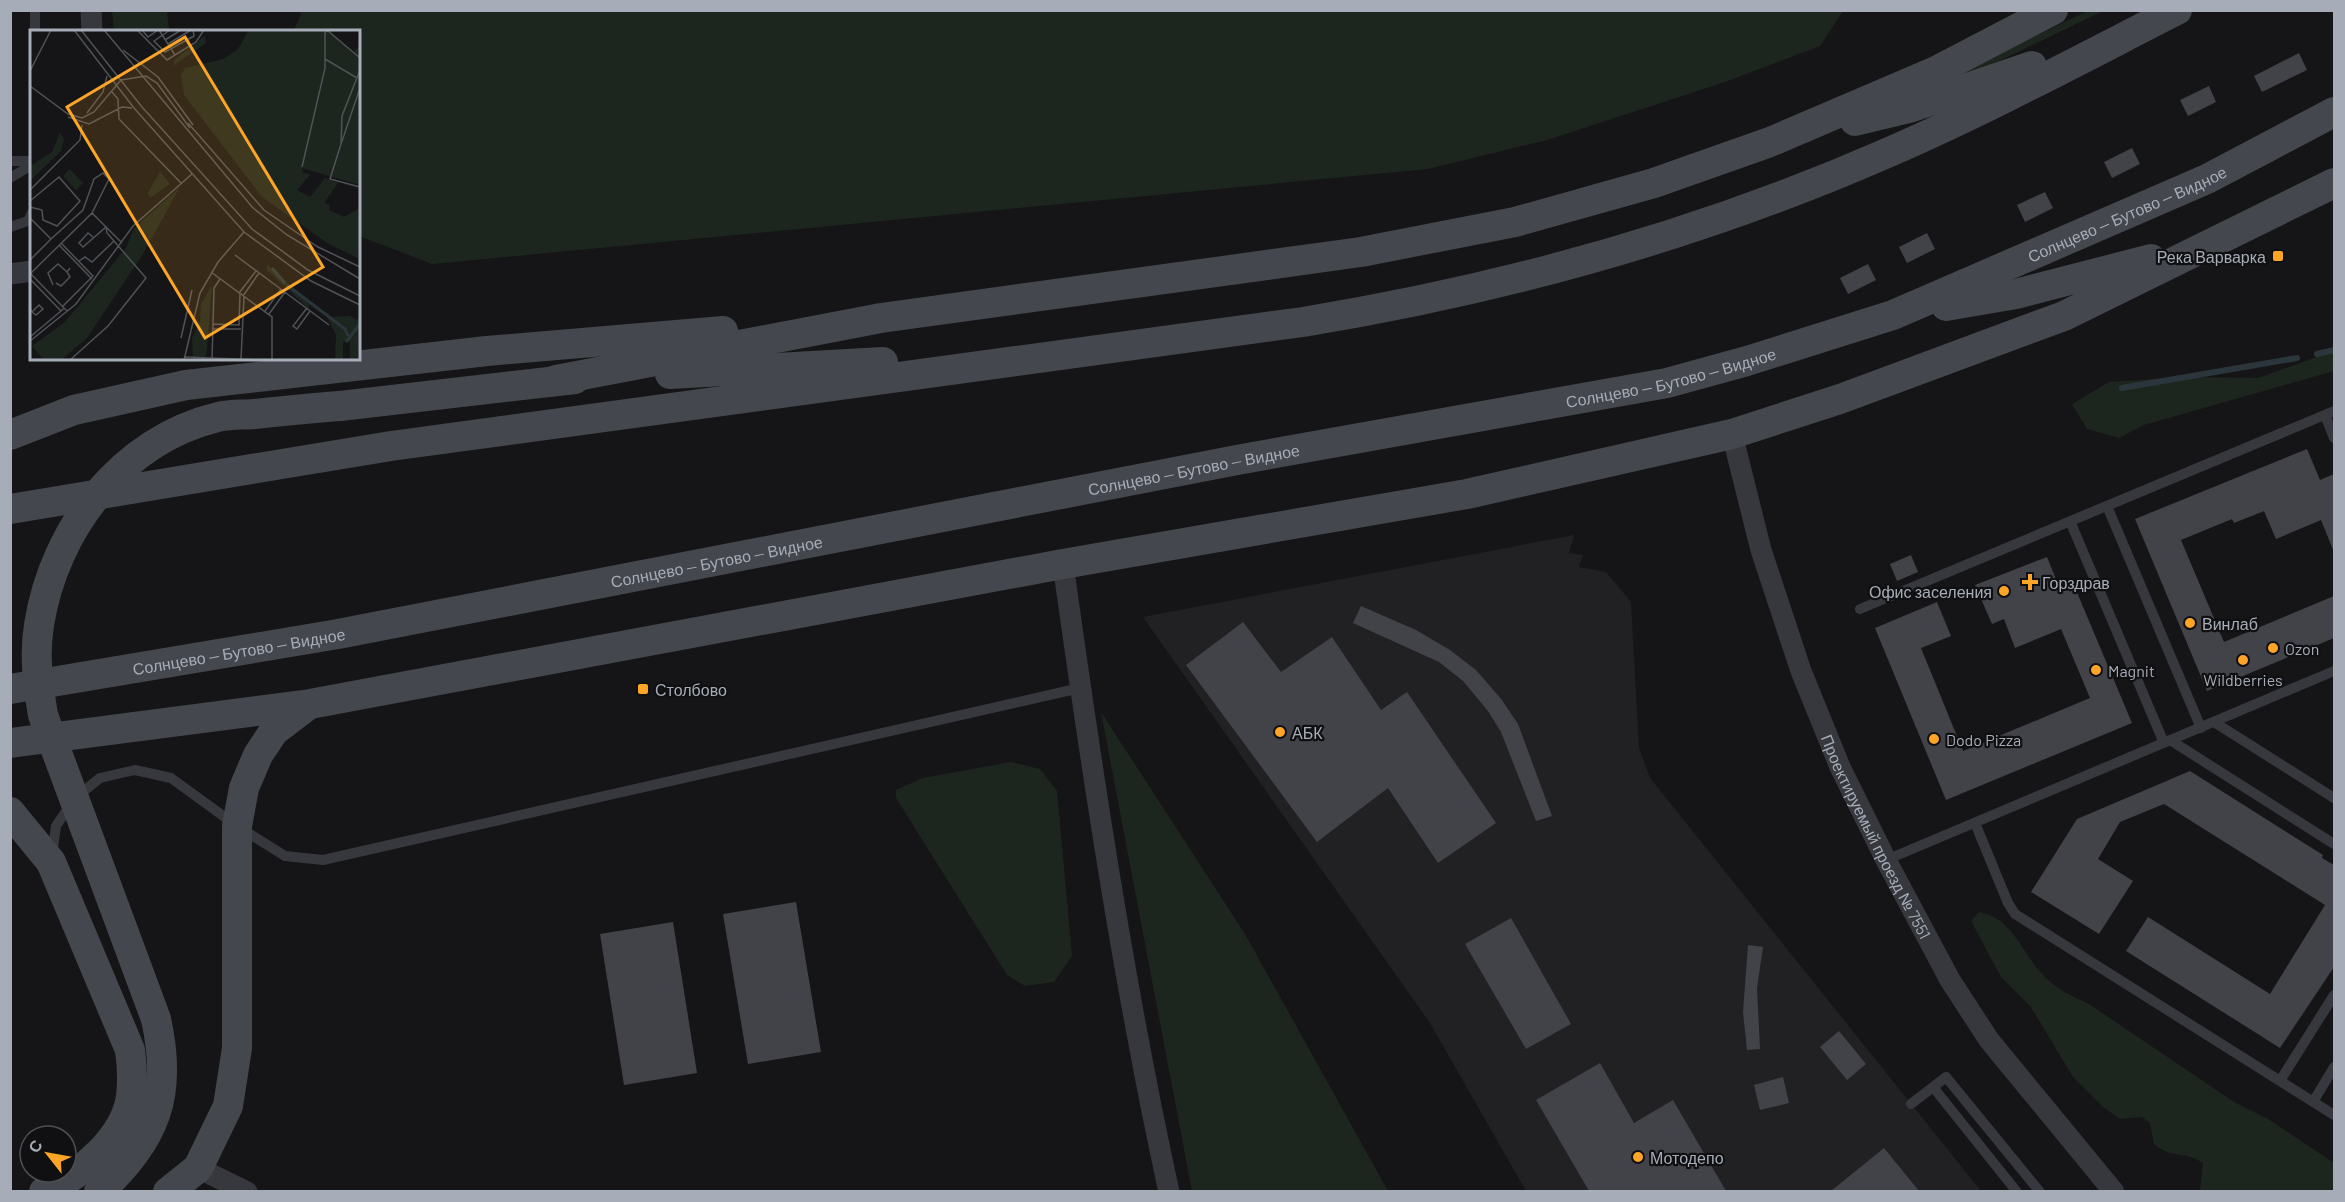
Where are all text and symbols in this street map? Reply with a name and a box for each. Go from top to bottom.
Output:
inset map [30,30,360,360]
street label: Солнцево — Бутово — Видное [2024,161,2229,265]
place label: Река Варварка [2157,247,2266,266]
marker: Река Варварка [2271,249,2285,263]
street label: Солнцево — Бутово — Видное [1564,343,1778,410]
street label: Солнцево — Бутово — Видное [1086,439,1301,498]
street label: Солнцево — Бутово — Видное [609,531,824,591]
place label: Горздрав [2042,573,2110,592]
marker: Горздрав [2023,575,2037,589]
place label: Офис заселения [1869,582,1992,601]
marker: Офис заселения [1997,584,2011,598]
place label: Винлаб [2202,614,2258,633]
marker: Винлаб [2183,616,2197,630]
street label: Солнцево — Бутово — Видное [131,623,347,678]
place label: Ozon [2285,639,2319,658]
marker: Ozon [2266,641,2280,655]
marker: Wildberries [2236,653,2250,667]
place label: Magnit [2108,661,2155,680]
marker: Magnit [2089,663,2103,677]
place label: Wildberries [2203,670,2283,689]
place label: Столбово [655,680,727,699]
marker: Столбово [636,682,650,696]
place label: АБК [1292,723,1323,742]
marker: АБК [1273,725,1287,739]
place label: Dodo Pizza [1946,730,2021,749]
street label: Проектируемый проезд № 7551 [1818,731,1936,942]
marker: Dodo Pizza [1927,732,1941,746]
north arrow [18,1124,78,1184]
text: С [24,1136,46,1156]
place label: Мотодепо [1650,1148,1724,1167]
marker: Мотодепо [1631,1150,1645,1164]

